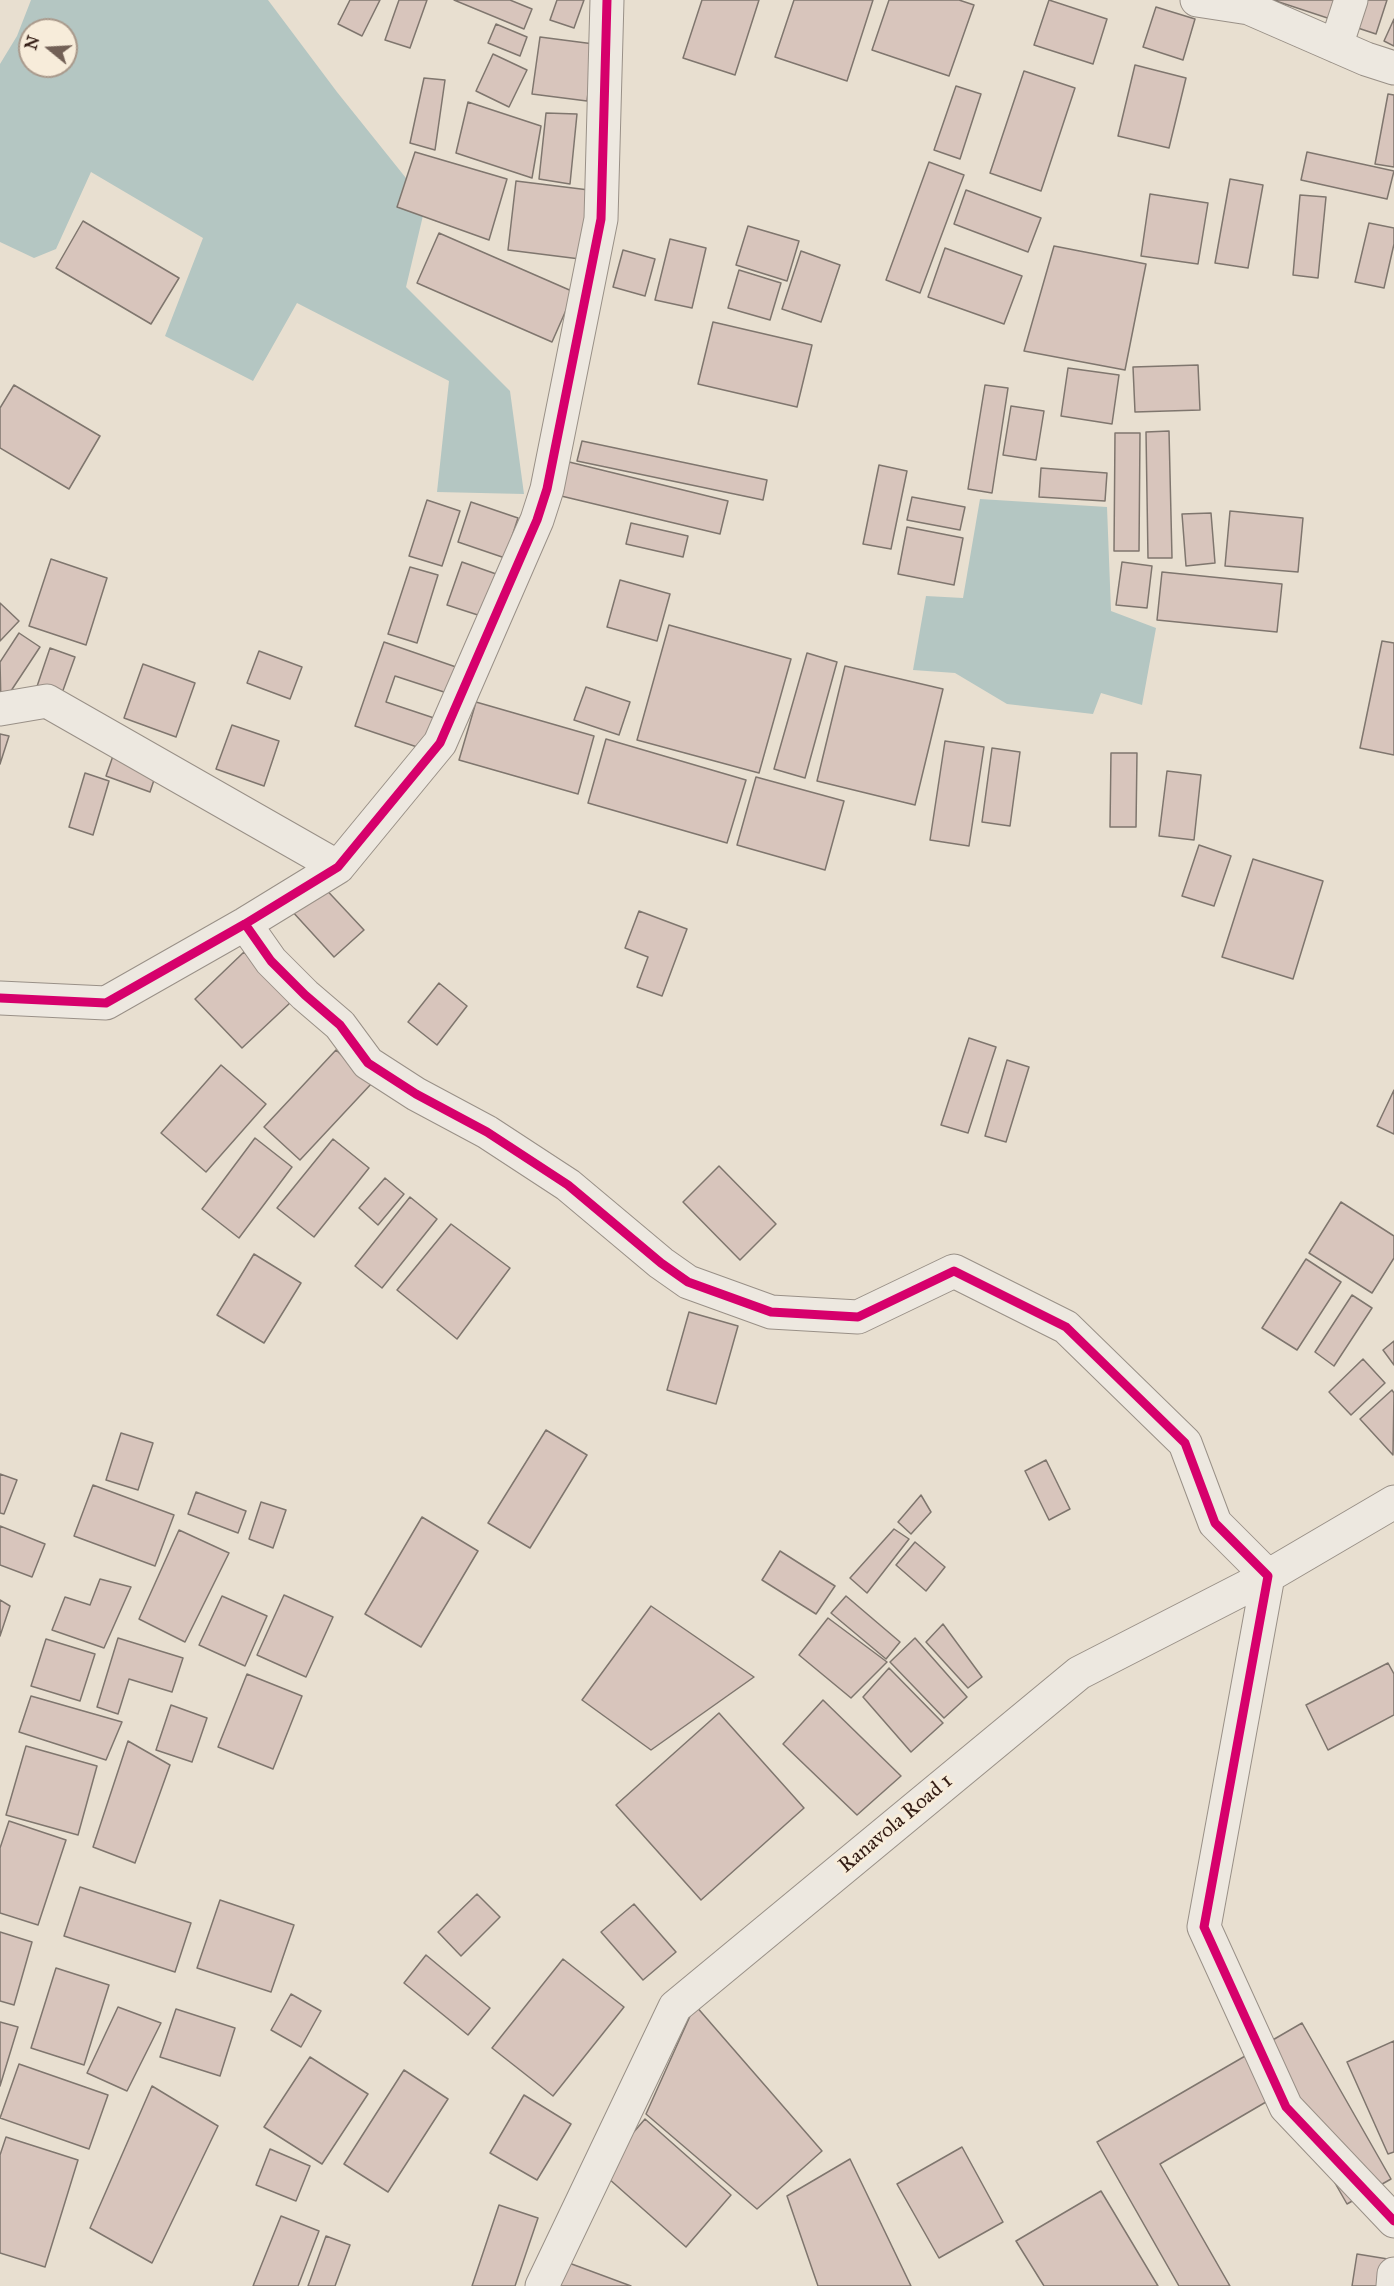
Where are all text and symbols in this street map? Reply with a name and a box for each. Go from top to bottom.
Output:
north arrow [18,18,78,78]
text: N [21,34,43,52]
street label: Ranavola Road 1 [834,1769,958,1879]

